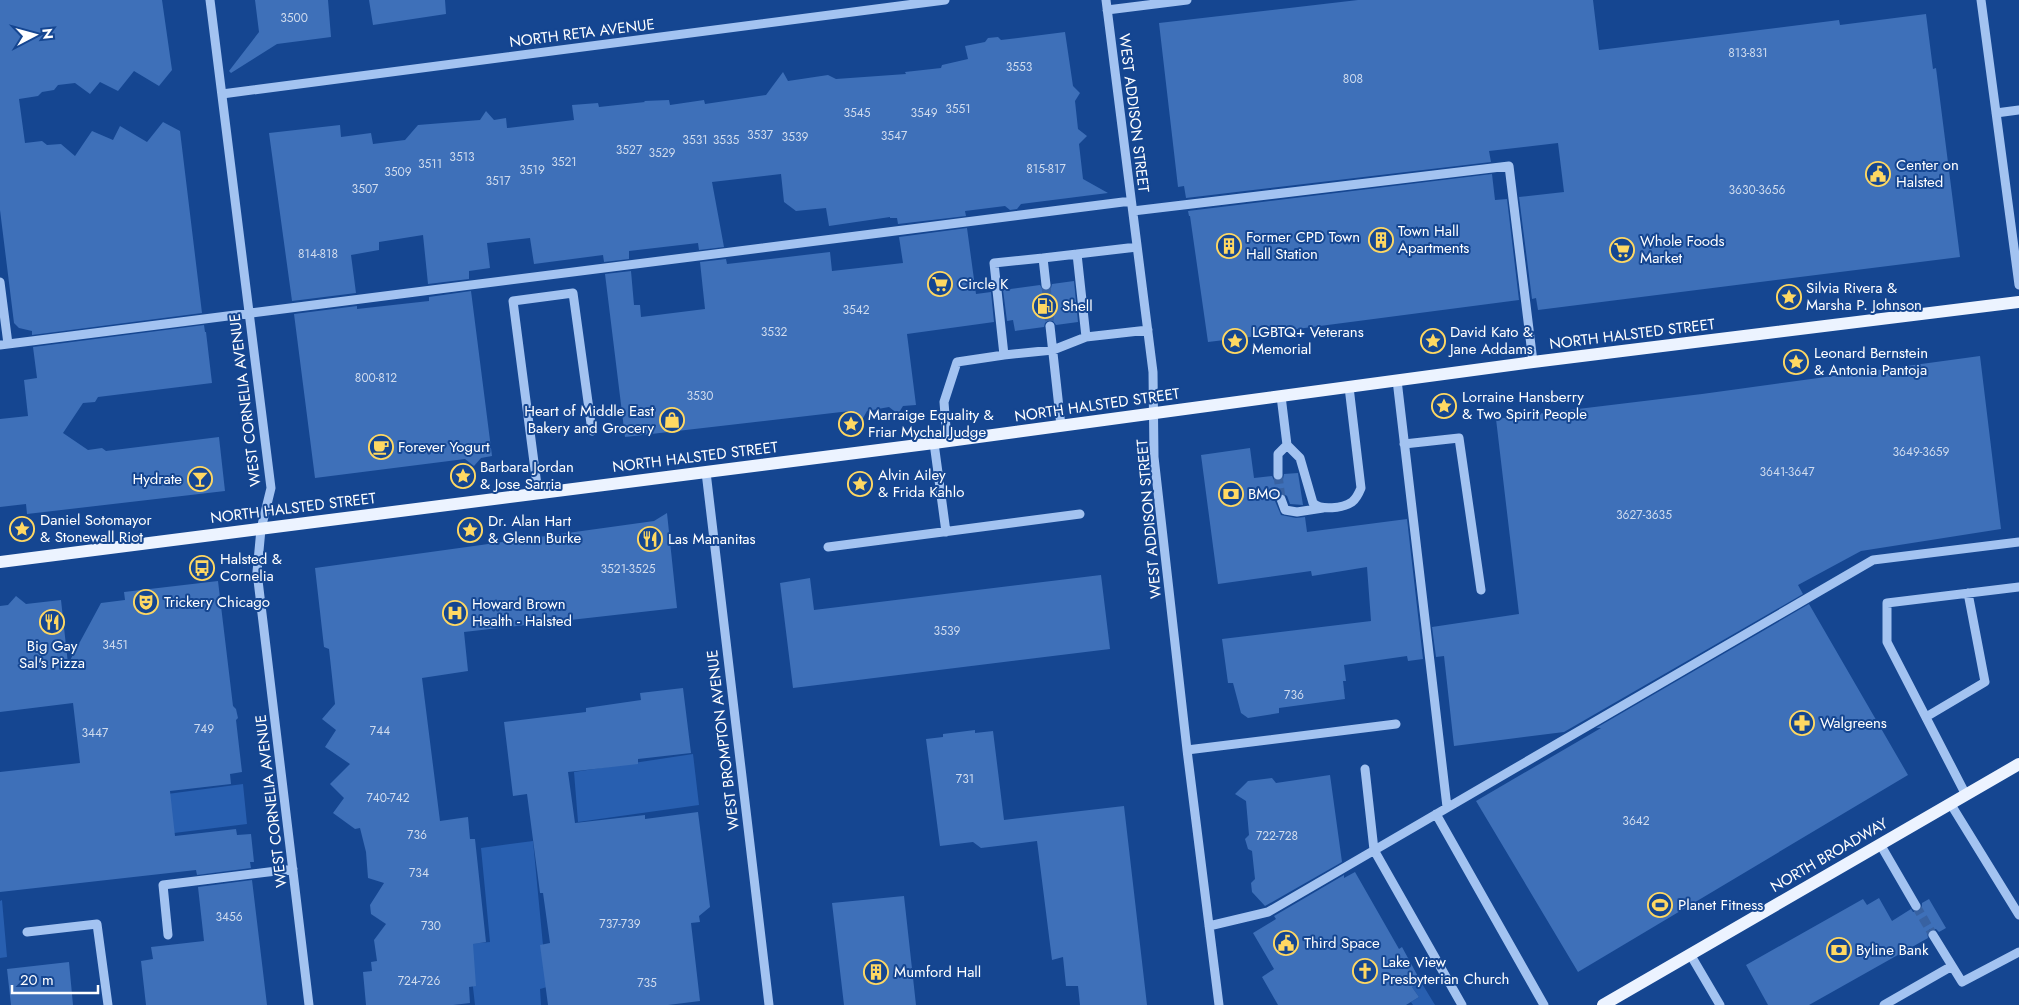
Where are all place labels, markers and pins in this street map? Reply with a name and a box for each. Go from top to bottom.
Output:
place label: Center on Halsted [1896,154,1959,193]
public building icon: Center on Halsted [1865,161,1891,187]
place label: Town Hall Apartments [1398,220,1469,259]
place label: Former CPD Town Hall Station [1246,226,1360,265]
building icon: Town Hall Apartments [1368,227,1394,253]
place label: Whole Foods Market [1640,230,1725,269]
building icon: Former CPD Town Hall Station [1216,233,1242,259]
supermarket icon: Whole Foods Market [1609,237,1635,263]
supermarket icon: Circle K [927,271,953,297]
place label: Circle K [958,273,1009,295]
place label: Silvia Rivera & Marsha P. Johnson [1806,277,1922,316]
place icon: Silvia Rivera & Marsha P. Johnson [1776,284,1802,310]
fuel station icon: Shell [1032,293,1058,319]
place label: Shell [1062,295,1093,317]
place label: LGBTQ+ Veterans Memorial [1252,321,1364,360]
place label: David Kato & Jane Addams [1448,321,1533,360]
place icon: LGBTQ+ Veterans Memorial [1222,328,1248,354]
place icon: David Kato & Jane Addams [1420,328,1446,354]
place label: Leonard Bernstein & Antonia Pantoja [1814,342,1928,381]
place icon: Leonard Bernstein & Antonia Pantoja [1783,349,1809,375]
place label: Lorraine Hansberry & Two Spirit People [1462,386,1587,425]
place icon: Lorraine Hansberry & Two Spirit People [1431,393,1457,419]
place label: Heart of Middle East Bakery and Grocery [524,400,654,439]
place label: Marraige Equality & Friar Mychal Judge [868,404,994,443]
shop icon: Heart of Middle East Bakery and Grocery [659,407,685,433]
place icon: Marraige Equality & Friar Mychal Judge [838,411,864,437]
cafe icon: Forever Yogurt [368,434,394,460]
place label: Forever Yogurt [398,436,490,458]
place label: Barbara Jordan & Jose Sarria [480,456,574,495]
place icon: Barbara Jordan & Jose Sarria [450,463,476,489]
place label: Alvin Ailey & Frida Kahlo [878,464,964,503]
bar icon: Hydrate [187,466,213,492]
place label: Hydrate [132,468,182,490]
place icon: Alvin Ailey & Frida Kahlo [847,471,873,497]
bank icon: BMO [1218,481,1244,507]
place label: BMO [1248,483,1281,505]
place label: Daniel Sotomayor & Stonewall Riot [40,509,152,548]
place label: Dr. Alan Hart & Glenn Burke [488,510,581,549]
place icon: Daniel Sotomayor & Stonewall Riot [9,516,35,542]
place icon: Dr. Alan Hart & Glenn Burke [457,517,483,543]
restaurant icon: Las Mananitas [637,526,663,552]
place label: Las Mananitas [668,528,756,550]
place label: Halsted & Cornelia [220,548,282,587]
bus stop icon: Halsted & Cornelia [189,555,215,581]
theatre icon: Trickery Chicago [133,589,159,615]
place label: Trickery Chicago [164,591,270,613]
place label: Howard Brown Health - Halsted [472,593,572,632]
hospital icon: Howard Brown Health - Halsted [442,600,468,626]
restaurant icon: Big Gay Sal's Pizza [39,609,65,635]
place label: Big Gay Sal's Pizza [19,635,85,674]
pharmacy icon: Walgreens [1789,710,1815,736]
place label: Walgreens [1820,712,1887,734]
sports icon: Planet Fitness [1647,892,1673,918]
place label: Planet Fitness [1678,894,1763,916]
public building icon: Third Space [1273,930,1299,956]
place label: Third Space [1304,932,1380,954]
bank icon: Byline Bank [1826,937,1852,963]
place label: Byline Bank [1856,939,1929,961]
place label: Lake View Presbyterian Church [1382,951,1510,990]
church icon: Lake View Presbyterian Church [1352,958,1378,984]
building icon: Mumford Hall [863,959,889,985]
place label: Mumford Hall [894,961,981,983]

